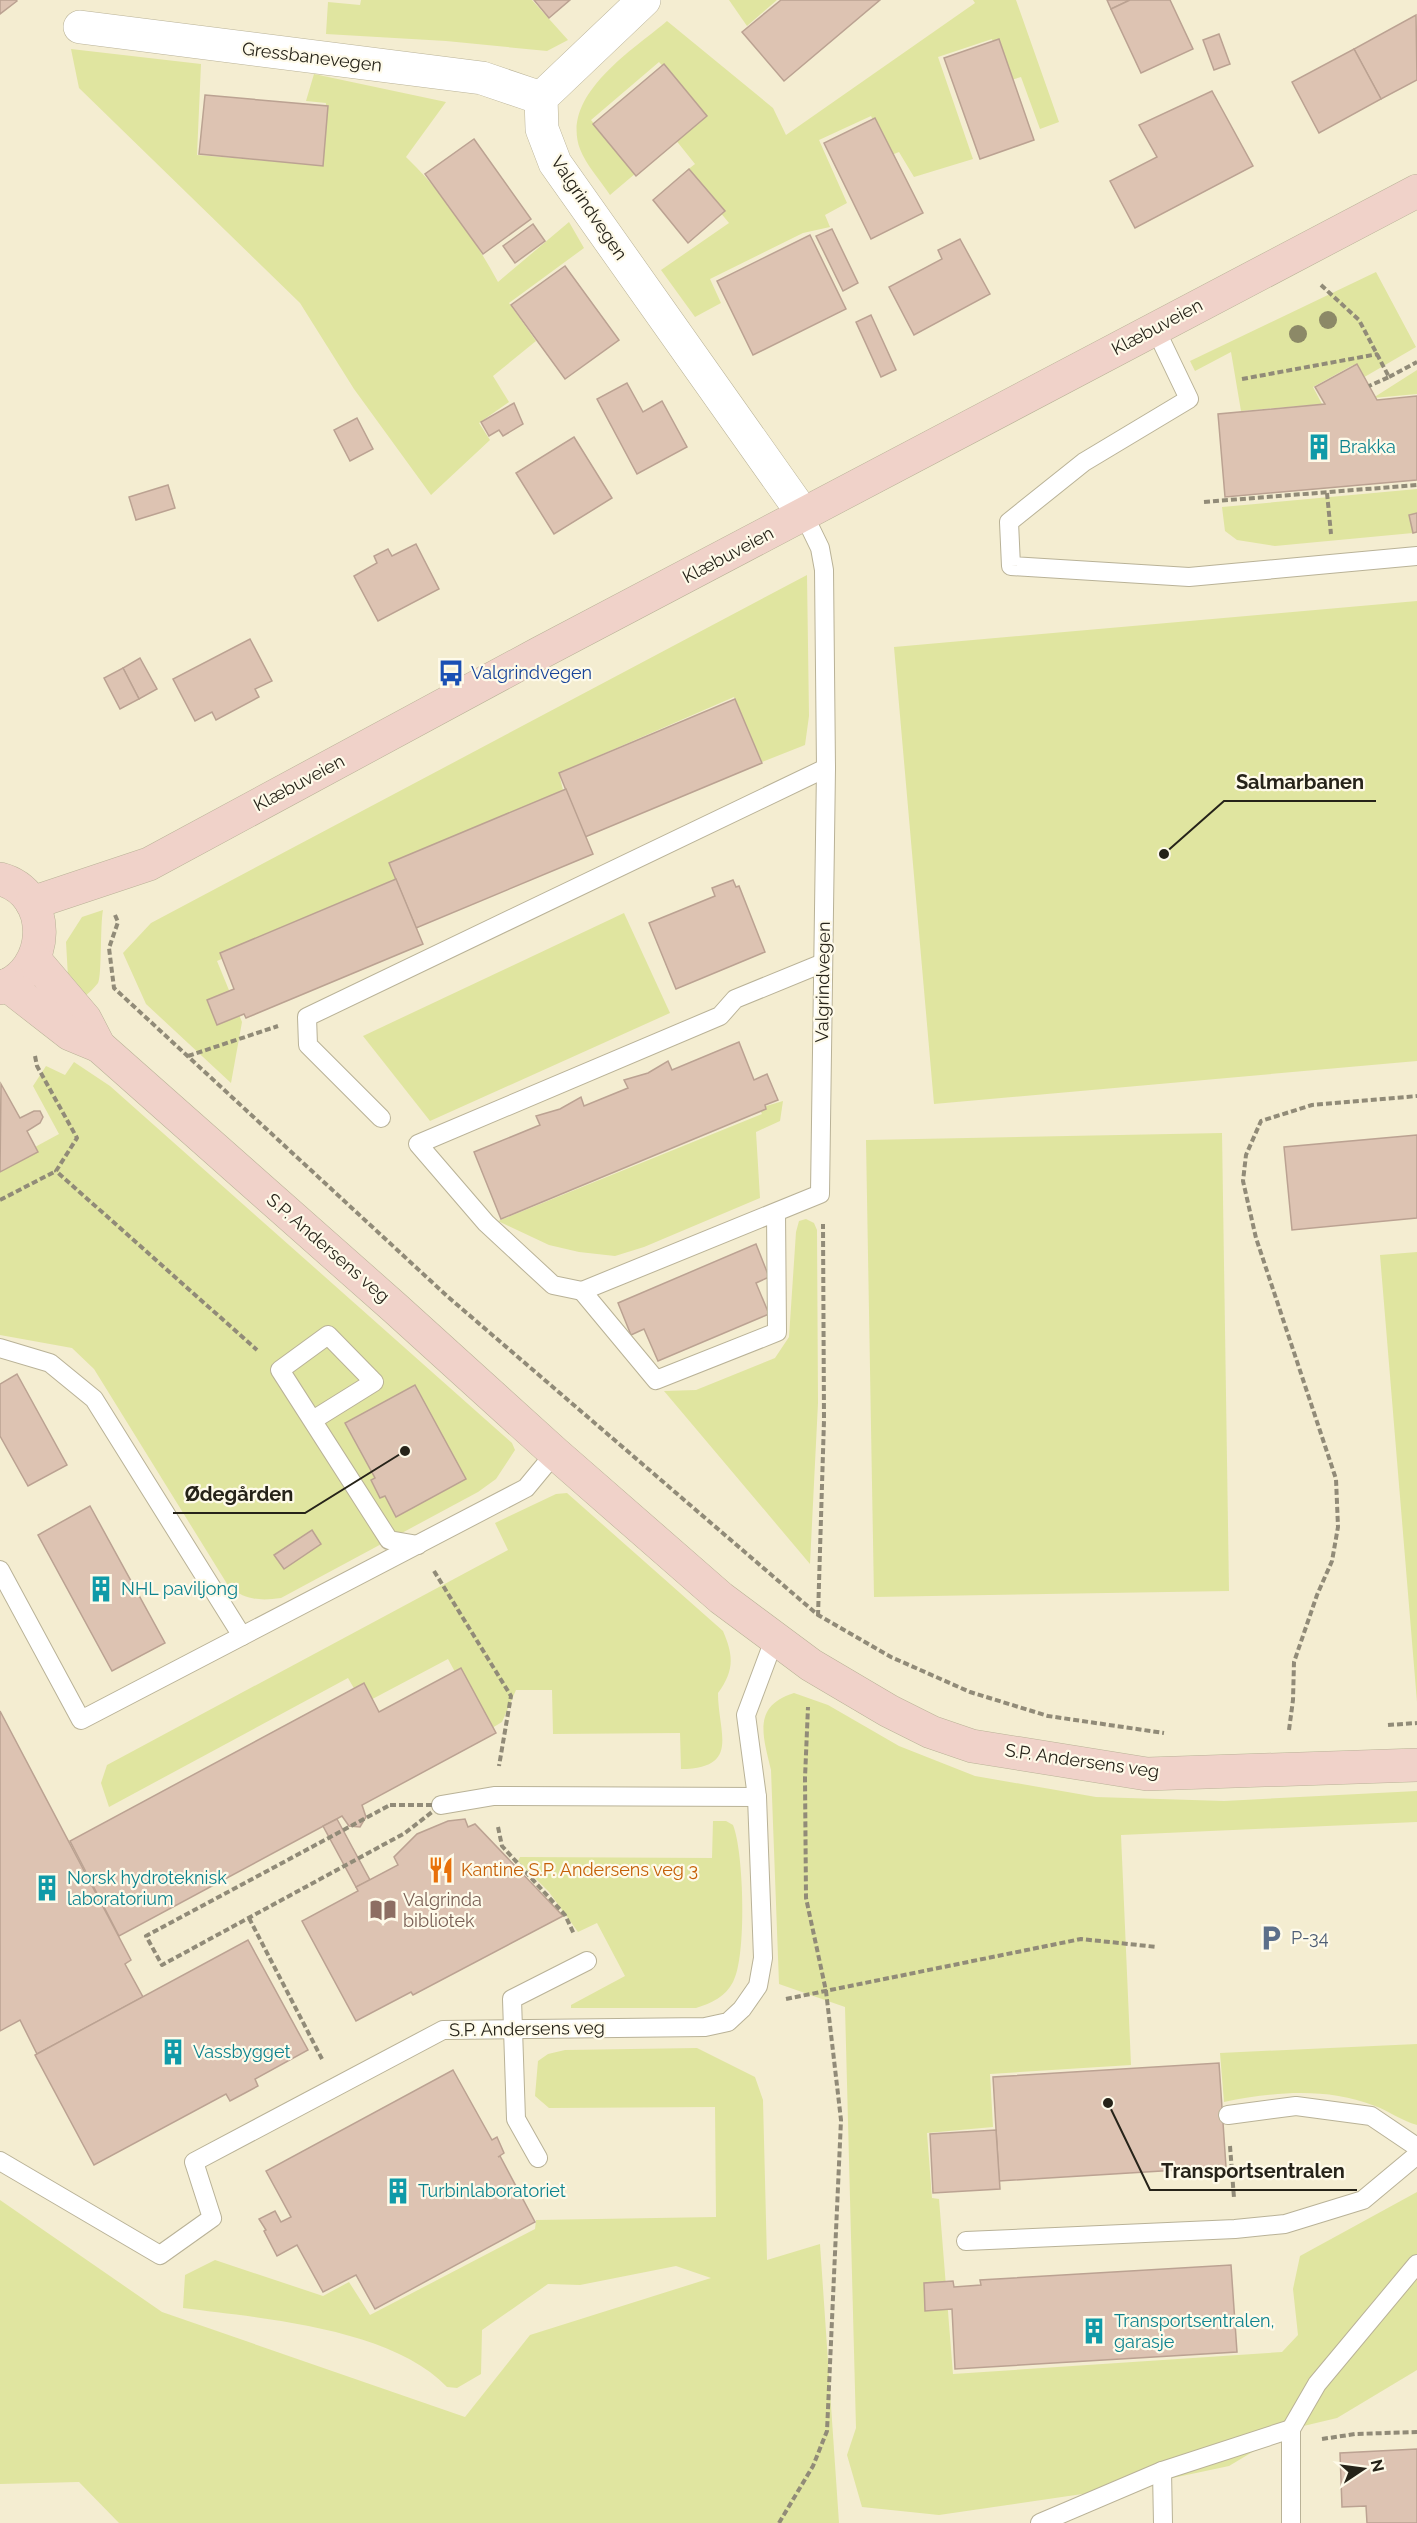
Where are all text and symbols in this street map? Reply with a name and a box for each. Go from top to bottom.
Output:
street label: Gressbanevegen [241,38,383,75]
street label: Valgrindvegen [547,152,632,264]
street label: Klæbuveien [1108,294,1206,359]
building icon: Brakka [1304,432,1334,462]
place label: Brakka [1339,436,1396,457]
street label: Klæbuveien [679,522,777,587]
bus stop icon: Valgrindvegen [436,658,466,688]
place label: Valgrindvegen [471,662,592,683]
street label: Klæbuveien [250,750,348,815]
callout: Salmarbanen [1224,763,1376,801]
text: Salmarbanen [1236,770,1364,794]
street label: Valgrindvegen [811,921,834,1043]
street label: S.P. Andersens veg [263,1189,394,1307]
callout: Ødegården [173,1475,305,1513]
text: Ødegården [185,1482,293,1506]
building icon: NHL paviljong [86,1574,116,1604]
place label: NHL paviljong [121,1578,238,1599]
street label: S.P. Andersens veg [1004,1739,1161,1782]
restaurant icon: Kantine S.P. Andersens veg 3 [426,1855,456,1885]
place label: Kantine S.P. Andersens veg 3 [461,1859,698,1880]
place label: Norsk hydroteknisk laboratorium [67,1867,227,1909]
building icon: Norsk hydroteknisk laboratorium [32,1873,62,1903]
place label: Valgrinda bibliotek [403,1889,482,1931]
library icon: Valgrinda bibliotek [368,1895,398,1925]
parking icon: P-34 [1256,1923,1286,1953]
place label: P-34 [1291,1927,1329,1948]
street label: S.P. Andersens veg [449,2017,605,2040]
building icon: Vassbygget [158,2037,188,2067]
place label: Vassbygget [193,2041,290,2062]
callout: Transportsentralen [1150,2152,1357,2190]
text: Transportsentralen [1161,2159,1345,2183]
building icon: Turbinlaboratoriet [383,2176,413,2206]
place label: Turbinlaboratoriet [418,2180,566,2201]
place label: Transportsentralen, garasje [1114,2310,1275,2352]
building icon: Transportsentralen, garasje [1079,2316,1109,2346]
north arrow [1333,2439,1393,2499]
text: N [1366,2458,1388,2474]

